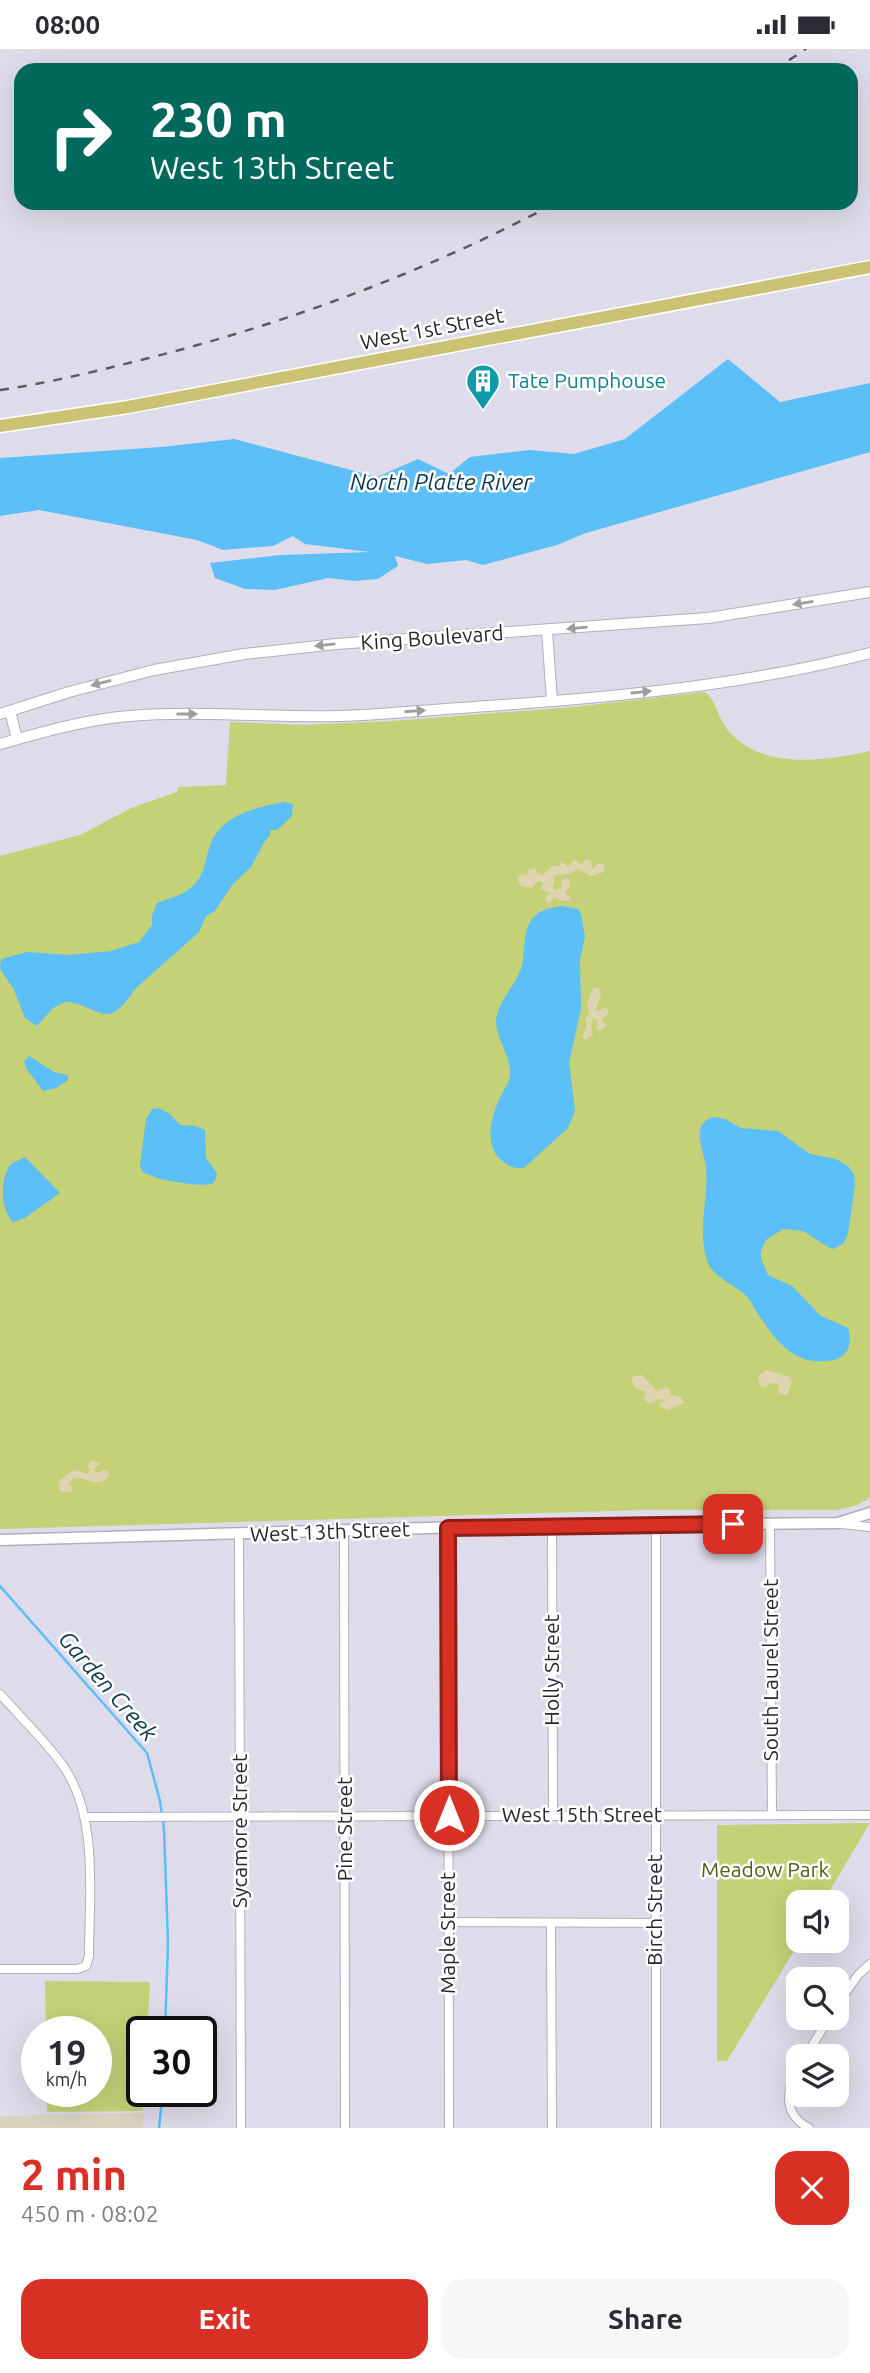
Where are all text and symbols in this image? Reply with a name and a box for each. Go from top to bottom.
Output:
text: 08:00 [35,10,100,39]
icon: right [35,91,126,182]
text: 230 m [150,91,287,146]
text: West 13th Street [150,149,394,185]
street label: West 1st Street [358,302,506,354]
building icon: Tate Pumphouse [464,362,502,411]
place label: Tate Pumphouse [508,368,666,392]
water label: North Platte River [350,469,533,494]
one-way arrow [791,597,813,608]
street label: King Boulevard [360,620,504,654]
one-way arrow [565,623,587,634]
one-way arrow [314,640,336,651]
one-way arrow [90,678,112,689]
one-way arrow [631,686,653,697]
one-way arrow [404,705,426,716]
one-way arrow [177,708,199,720]
pin [703,1494,763,1554]
icon: arrive [714,1505,752,1543]
street label: West 13th Street [249,1516,410,1546]
street label: South Laurel Street [758,1579,782,1761]
street label: Holly Street [539,1614,563,1726]
water label: Garden Creek [54,1626,163,1746]
street label: Sycamore Street [227,1754,251,1908]
street label: Pine Street [332,1777,356,1881]
position arrow [412,1778,486,1852]
street label: West 15th Street [502,1802,662,1826]
street label: Birch Street [642,1854,666,1966]
park label: Meadow Park [701,1857,829,1881]
street label: Maple Street [435,1872,459,1994]
map controls [786,1890,849,2107]
button: sound [786,1890,849,1953]
button: search [786,1967,849,2030]
speed limit sign: 30 [126,2016,217,2107]
text: 19 [47,2032,86,2072]
button: layers [786,2044,849,2107]
text: km/h [46,2069,87,2089]
text: 2 min [21,2151,127,2198]
button: close [775,2151,849,2225]
text: 450 m · 08:02 [21,2201,159,2226]
button: Exit [21,2279,428,2359]
button: Share [442,2279,849,2359]

